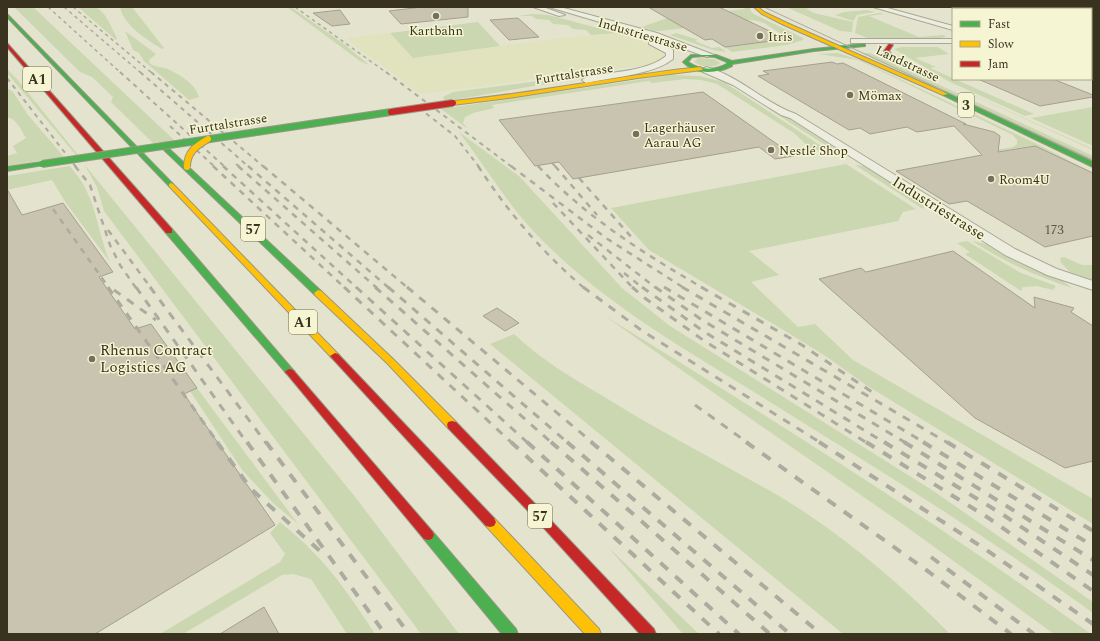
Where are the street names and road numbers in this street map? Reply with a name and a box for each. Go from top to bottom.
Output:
street label: Industriestrasse [596,13,690,57]
street label: Landstrasse [872,40,943,87]
street label: Furttalstrasse [534,58,615,90]
road number: A1 [23,67,51,91]
road number: 3 [958,93,974,117]
street label: Furttalstrasse [188,108,269,140]
street label: Industriestrasse [888,170,990,246]
road number: 57 [241,217,265,241]
road number: A1 [289,310,317,334]
road number: 57 [528,504,552,528]

